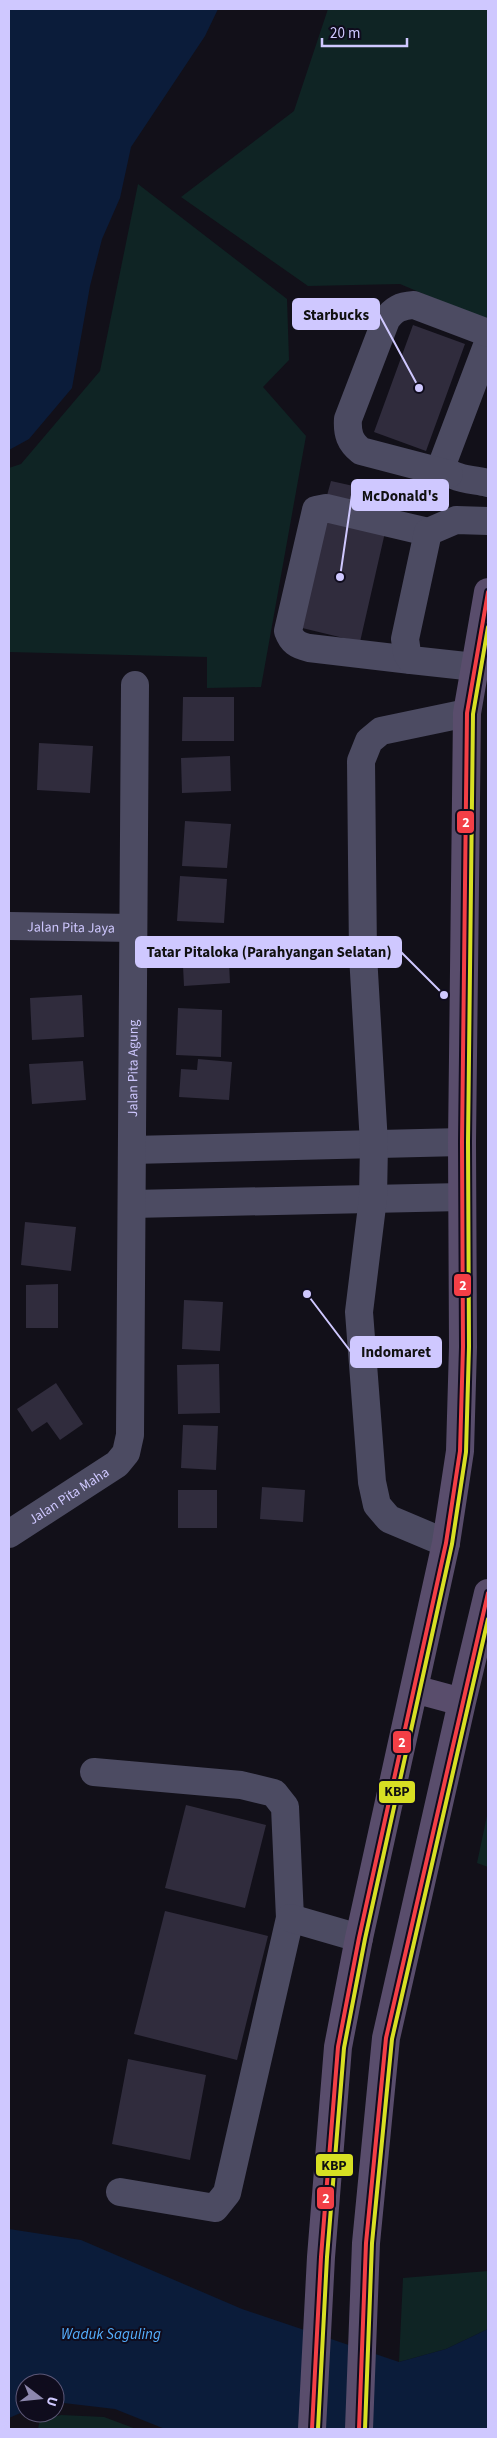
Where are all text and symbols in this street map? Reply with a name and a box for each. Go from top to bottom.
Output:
scale bar [322,15,407,47]
text: 20 m [330,23,360,44]
callout: Starbucks [293,299,379,329]
text: Starbucks [303,305,369,326]
callout: McDonald's [352,480,448,510]
text: McDonald's [362,486,439,507]
line badge: 2 [456,810,475,834]
text: 2 [462,813,470,833]
street label: Jalan Pita Jaya [27,917,115,939]
callout: Tatar Pitaloka (Parahyangan Selatan) [136,937,401,967]
text: Tatar Pitaloka (Parahyangan Selatan) [146,942,392,963]
street label: Jalan Pita Agung [123,1019,144,1117]
line badge: 2 [453,1273,472,1297]
text: 2 [459,1276,467,1296]
callout: Indomaret [351,1337,441,1367]
text: Indomaret [361,1342,431,1363]
street label: Jalan Pita Maha [25,1463,113,1530]
line badge: 2 [392,1730,412,1754]
text: 2 [398,1733,406,1753]
line badge: KBP [378,1780,416,1804]
text: KBP [384,1782,410,1802]
line badge: KBP [315,2153,354,2177]
text: KBP [321,2156,347,2176]
line badge: 2 [316,2186,335,2210]
text: 2 [322,2189,330,2209]
water label: Waduk Saguling [61,2324,161,2345]
north arrow [15,2373,65,2423]
text: U [41,2394,62,2409]

